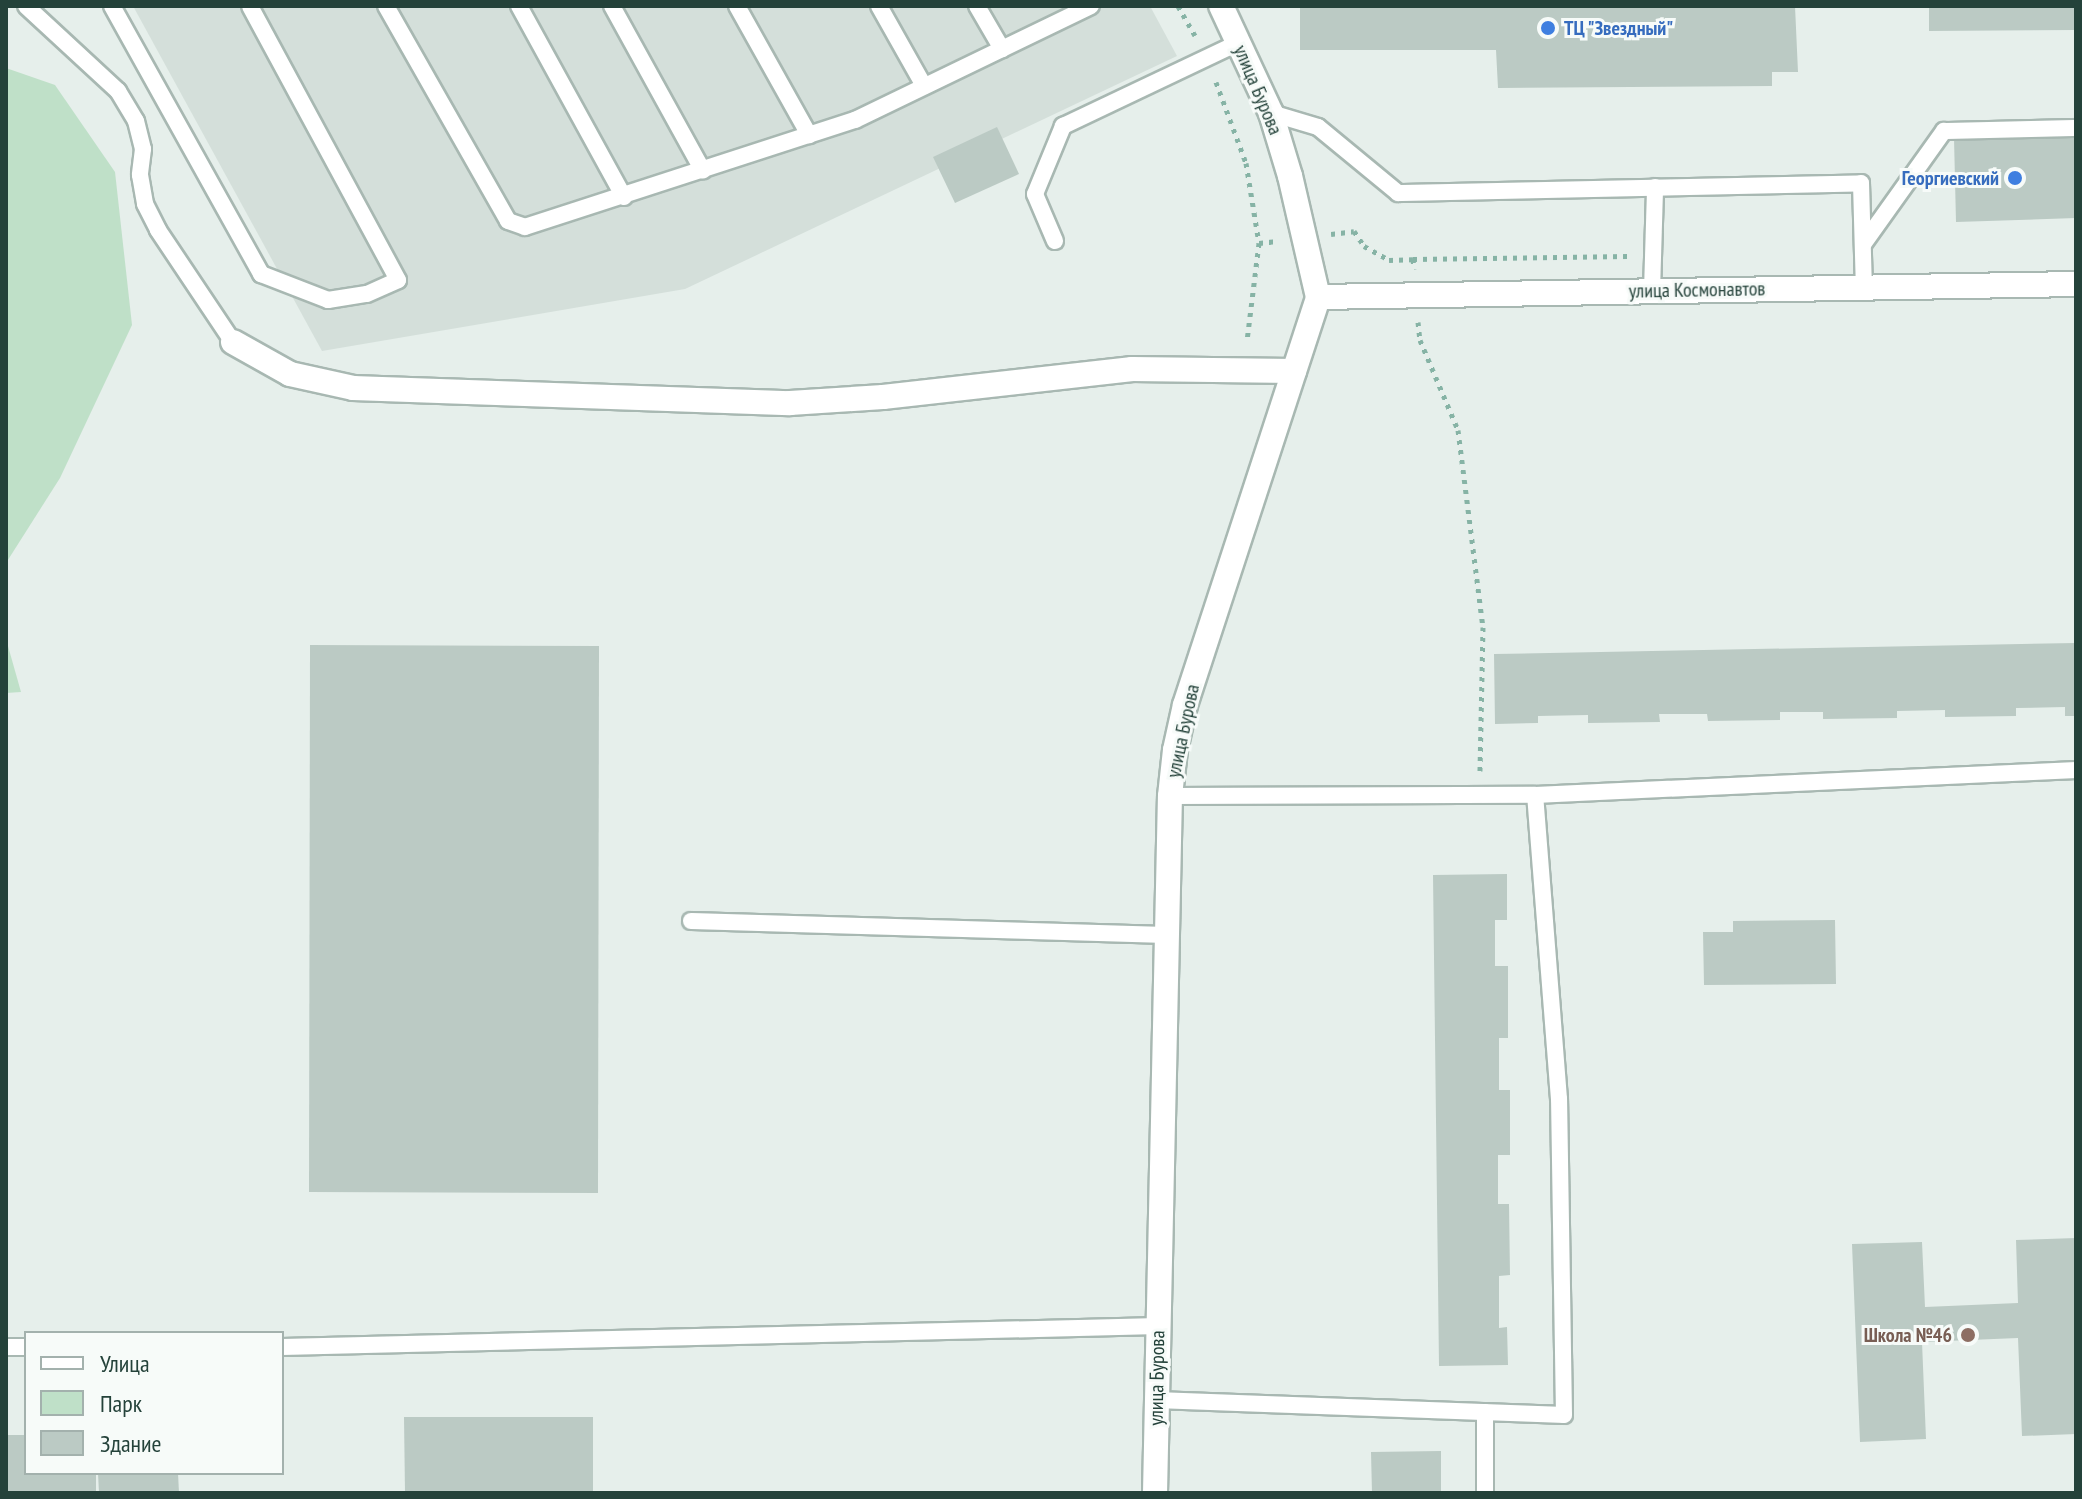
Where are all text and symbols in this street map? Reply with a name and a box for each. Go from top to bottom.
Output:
place label: ТЦ "Звездный" [1564,16,1675,40]
marker: ТЦ "Звездный" [1539,19,1557,37]
street label: улица Бурова [1228,42,1288,138]
place label: Георгиевский [1902,166,1999,190]
marker: Георгиевский [2006,169,2024,187]
street label: улица Космонавтов [1629,277,1765,303]
street label: улица Бурова [1161,682,1205,780]
place label: Школа №46 [1864,1323,1952,1347]
marker: Школа №46 [1959,1326,1977,1344]
street label: улица Бурова [1144,1330,1170,1426]
legend [24,1331,284,1475]
text: Улица [100,1348,150,1379]
text: Парк [100,1388,142,1419]
text: Здание [100,1428,161,1459]

